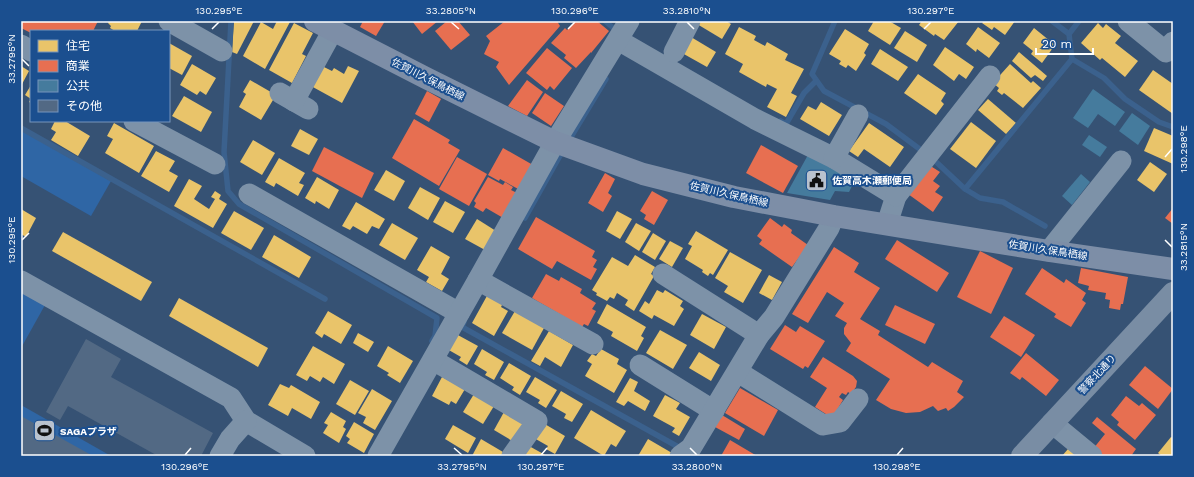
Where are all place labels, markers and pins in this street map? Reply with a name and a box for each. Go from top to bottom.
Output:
public building icon: 佐賀高木瀬郵便局 [804,167,830,193]
place label: 佐賀高木瀬郵便局 [832,175,912,186]
sports icon: SAGAプラザ [31,418,57,444]
place label: SAGAプラザ [60,426,117,437]

